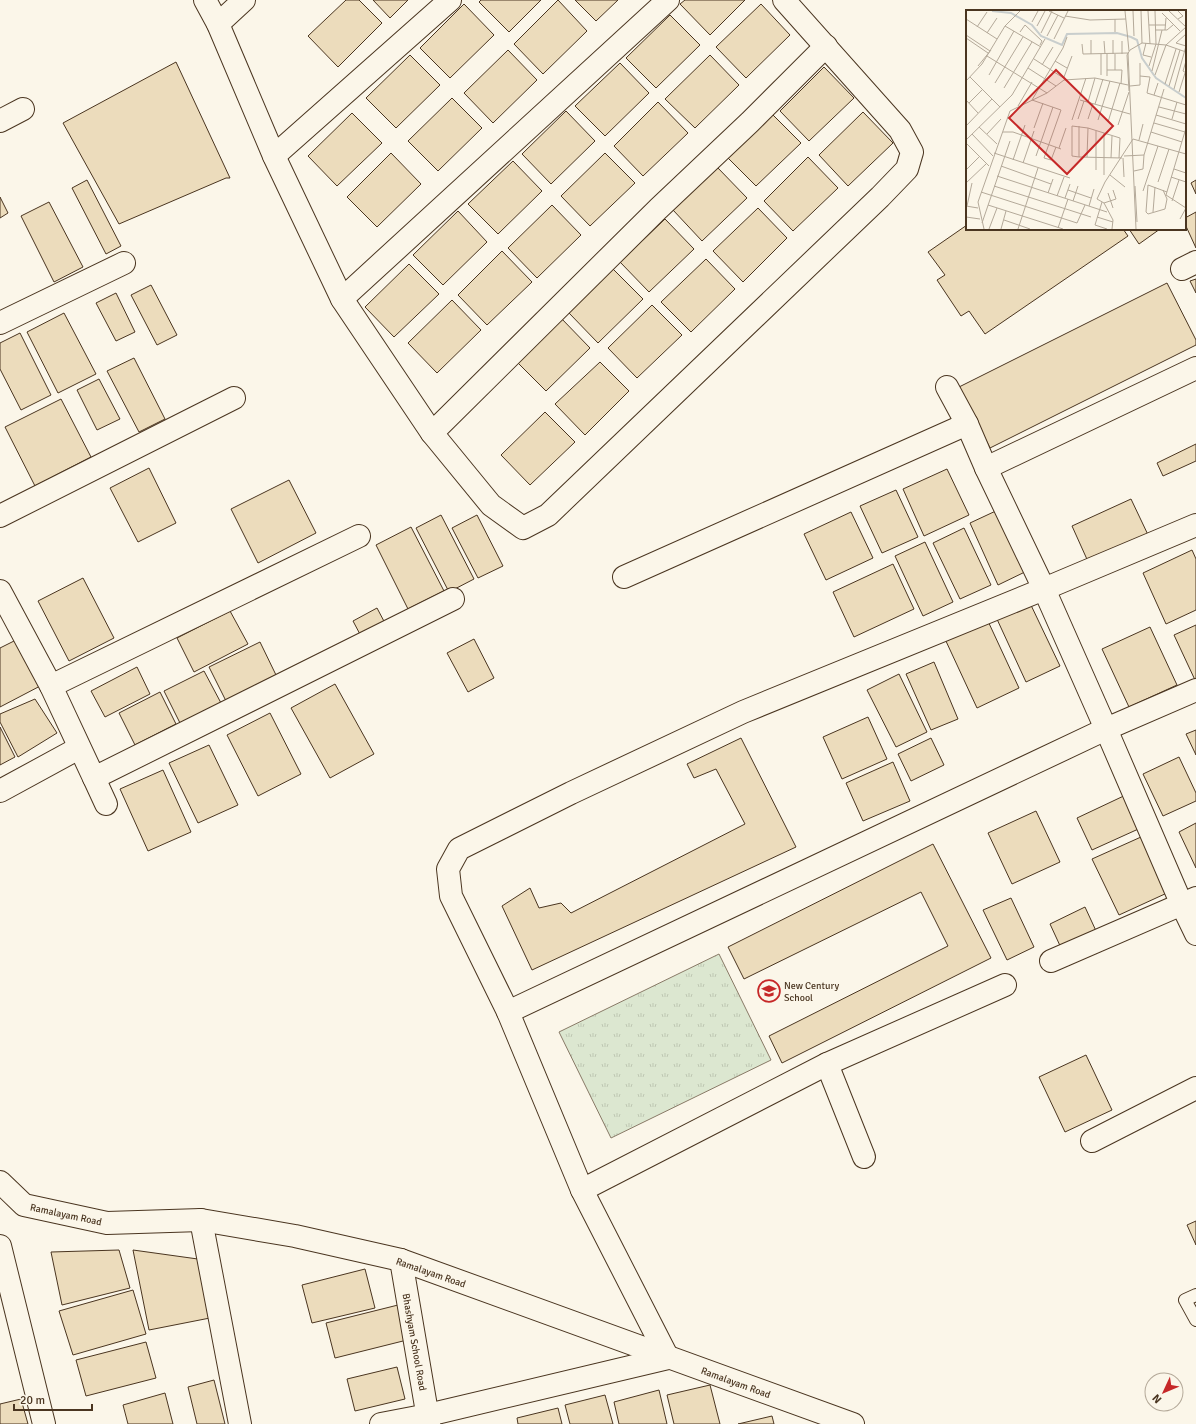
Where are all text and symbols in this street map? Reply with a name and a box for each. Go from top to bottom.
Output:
inset map [966,10,1186,230]
school or university icon: New Century School [756,978,782,1004]
place label: New Century School [784,980,839,1004]
street label: Ramalayam Road [29,1202,103,1228]
street label: Ramalayam Road [394,1255,467,1291]
street label: Bhashyam School Road [400,1293,428,1392]
street label: Ramalayam Road [699,1365,772,1401]
north arrow [1144,1372,1184,1412]
scale bar [14,1386,92,1412]
text: N [1150,1391,1165,1406]
text: 20 m [20,1393,45,1408]

